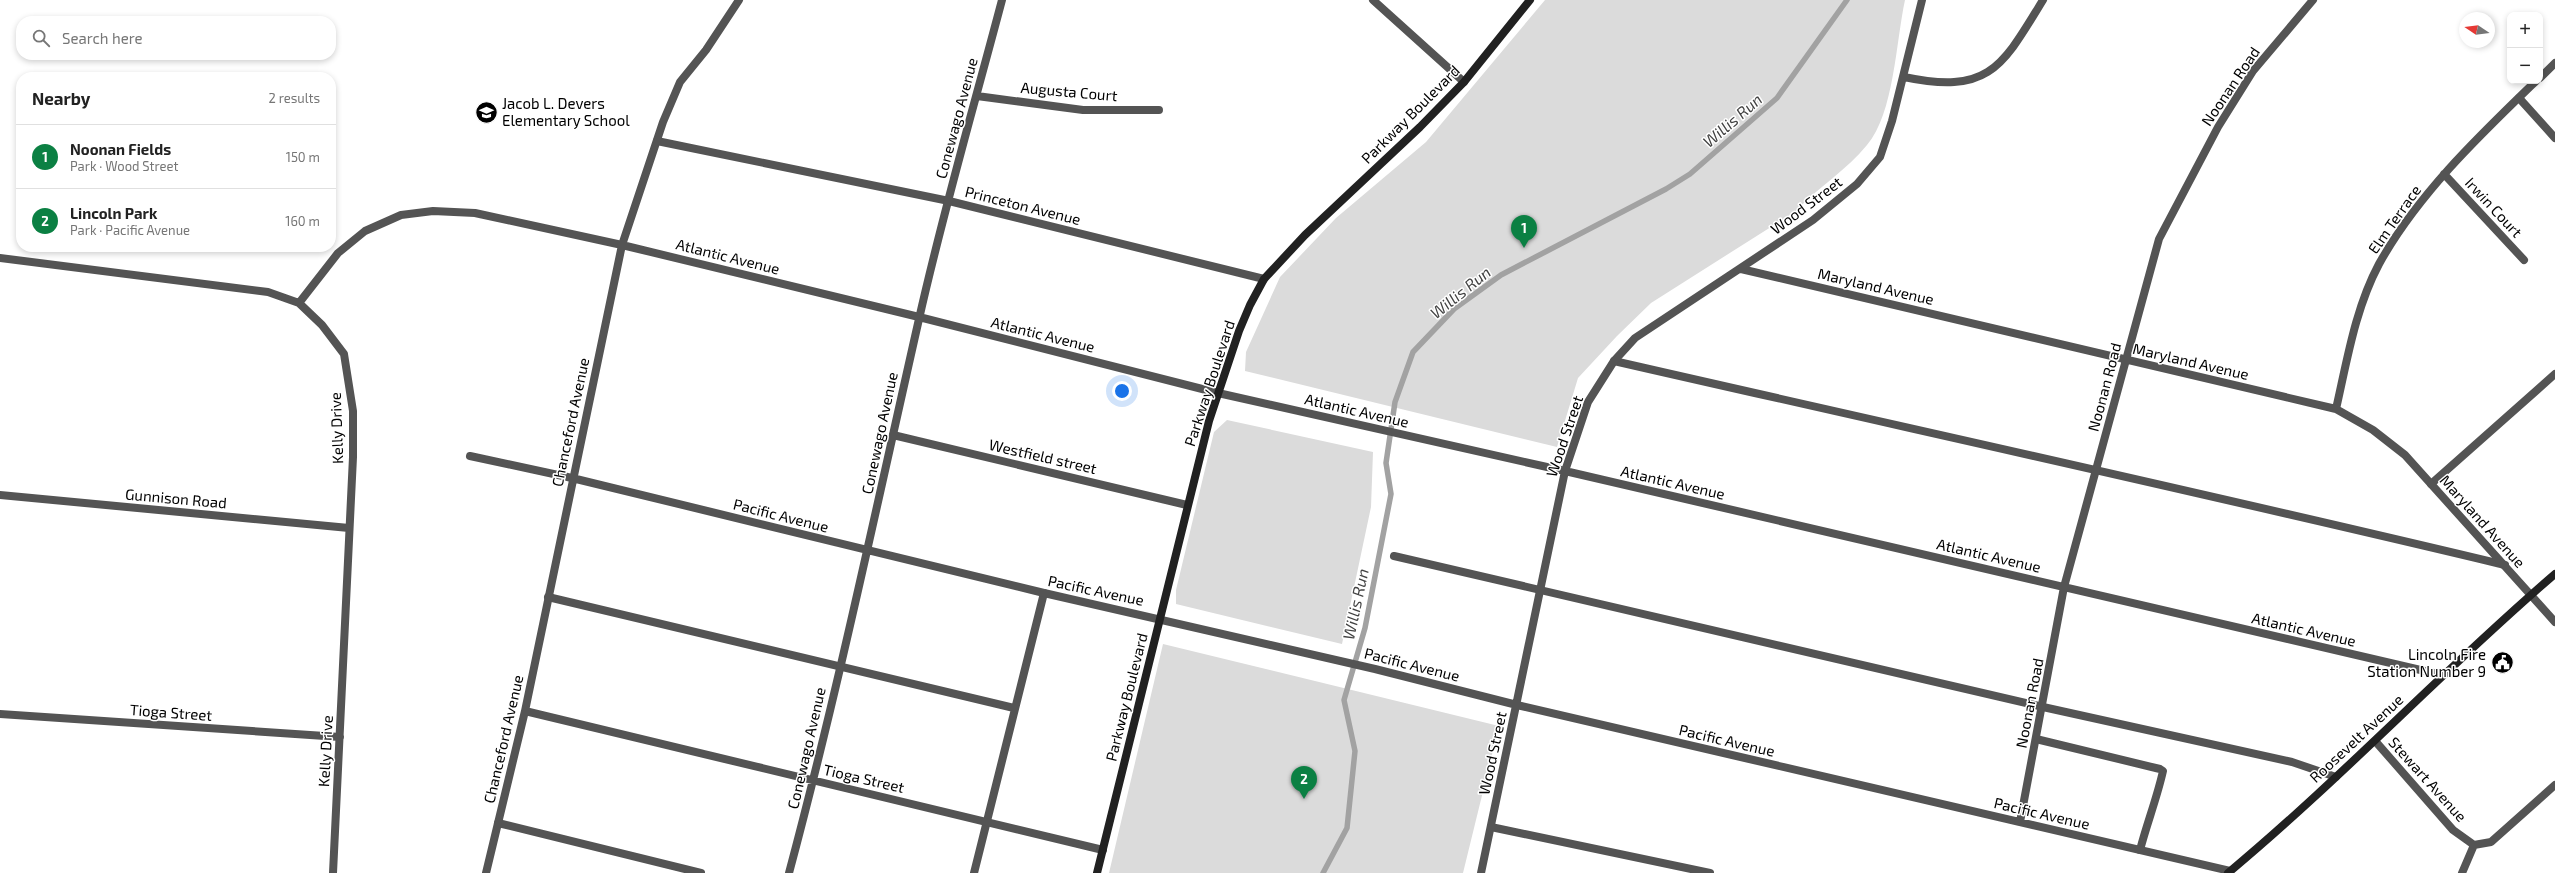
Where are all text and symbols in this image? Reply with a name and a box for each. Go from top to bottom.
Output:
north arrow [2459,12,2495,48]
map controls [2507,12,2543,84]
button: + [2507,12,2543,48]
search box [16,16,336,60]
icon: search [30,27,52,49]
text: Search here [62,29,143,47]
street label: Noonan Road [2197,43,2263,129]
button: − [2507,48,2543,84]
street label: Conewago Avenue [931,56,981,180]
street label: Parkway Boulevard [1357,61,1463,167]
street label: Augusta Court [1020,78,1118,104]
text: Nearby [32,88,90,108]
water label: Willis Run [1699,89,1765,151]
text: 2 results [268,90,320,106]
place label: Jacob L. Devers Elementary School [502,94,630,129]
school or university icon: Jacob L. Devers Elementary School [473,99,499,125]
text: Noonan Fields [70,140,171,158]
text: 1 [42,149,48,165]
text: 150 m [286,149,320,165]
text: Park · Wood Street [70,158,179,174]
street label: Wood Street [1767,172,1845,238]
street label: Irwin Court [2462,173,2526,241]
street label: Elm Terrace [2364,181,2424,257]
street label: Princeton Avenue [963,182,1083,228]
text: Lincoln Park [70,204,157,222]
text: 2 [41,213,49,229]
text: 160 m [285,213,320,229]
pin: 1 [1511,215,1537,248]
text: Park · Pacific Avenue [70,222,190,238]
street label: Atlantic Avenue [674,234,782,278]
water label: Willis Run [1426,262,1494,322]
street label: Maryland Avenue [1816,264,1936,308]
street label: Atlantic Avenue [989,312,1097,356]
street label: Parkway Boulevard [1180,318,1238,448]
street label: Maryland Avenue [2131,339,2251,383]
street label: Noonan Road [2084,341,2124,433]
street label: Chanceford Avenue [548,356,592,488]
street label: Conewago Avenue [857,370,901,496]
your location [1112,381,1132,401]
street label: Atlantic Avenue [1303,389,1411,431]
street label: Kelly Drive [326,392,346,464]
street label: Wood Street [1542,393,1586,479]
street label: Westfield street [987,435,1099,477]
street label: Atlantic Avenue [1619,461,1727,503]
street label: Maryland Avenue [2437,471,2529,571]
street label: Gunnison Road [124,485,228,511]
street label: Pacific Avenue [731,494,831,536]
street label: Atlantic Avenue [1935,534,2043,576]
water label: Willis Run [1338,567,1372,641]
street label: Pacific Avenue [1046,571,1146,609]
street label: Atlantic Avenue [2250,608,2358,650]
street label: Parkway Boulevard [1101,631,1151,763]
street label: Pacific Avenue [1362,643,1462,685]
place label: Lincoln Fire Station Number 9 [2367,645,2486,680]
public building icon: Lincoln Fire Station Number 9 [2489,650,2515,676]
street label: Noonan Road [2011,657,2047,749]
street label: Chanceford Avenue [479,673,527,805]
street label: Conewago Avenue [783,685,829,811]
street label: Roosevelt Avenue [2306,690,2406,786]
street label: Tioga Street [129,700,213,724]
street label: Wood Street [1474,709,1510,796]
street label: Kelly Drive [314,715,336,787]
street label: Pacific Avenue [1677,720,1777,760]
street label: Stewart Avenue [2385,733,2471,825]
street label: Tioga Street [822,760,907,796]
pin: 2 [1291,766,1317,799]
street label: Pacific Avenue [1992,793,2092,833]

